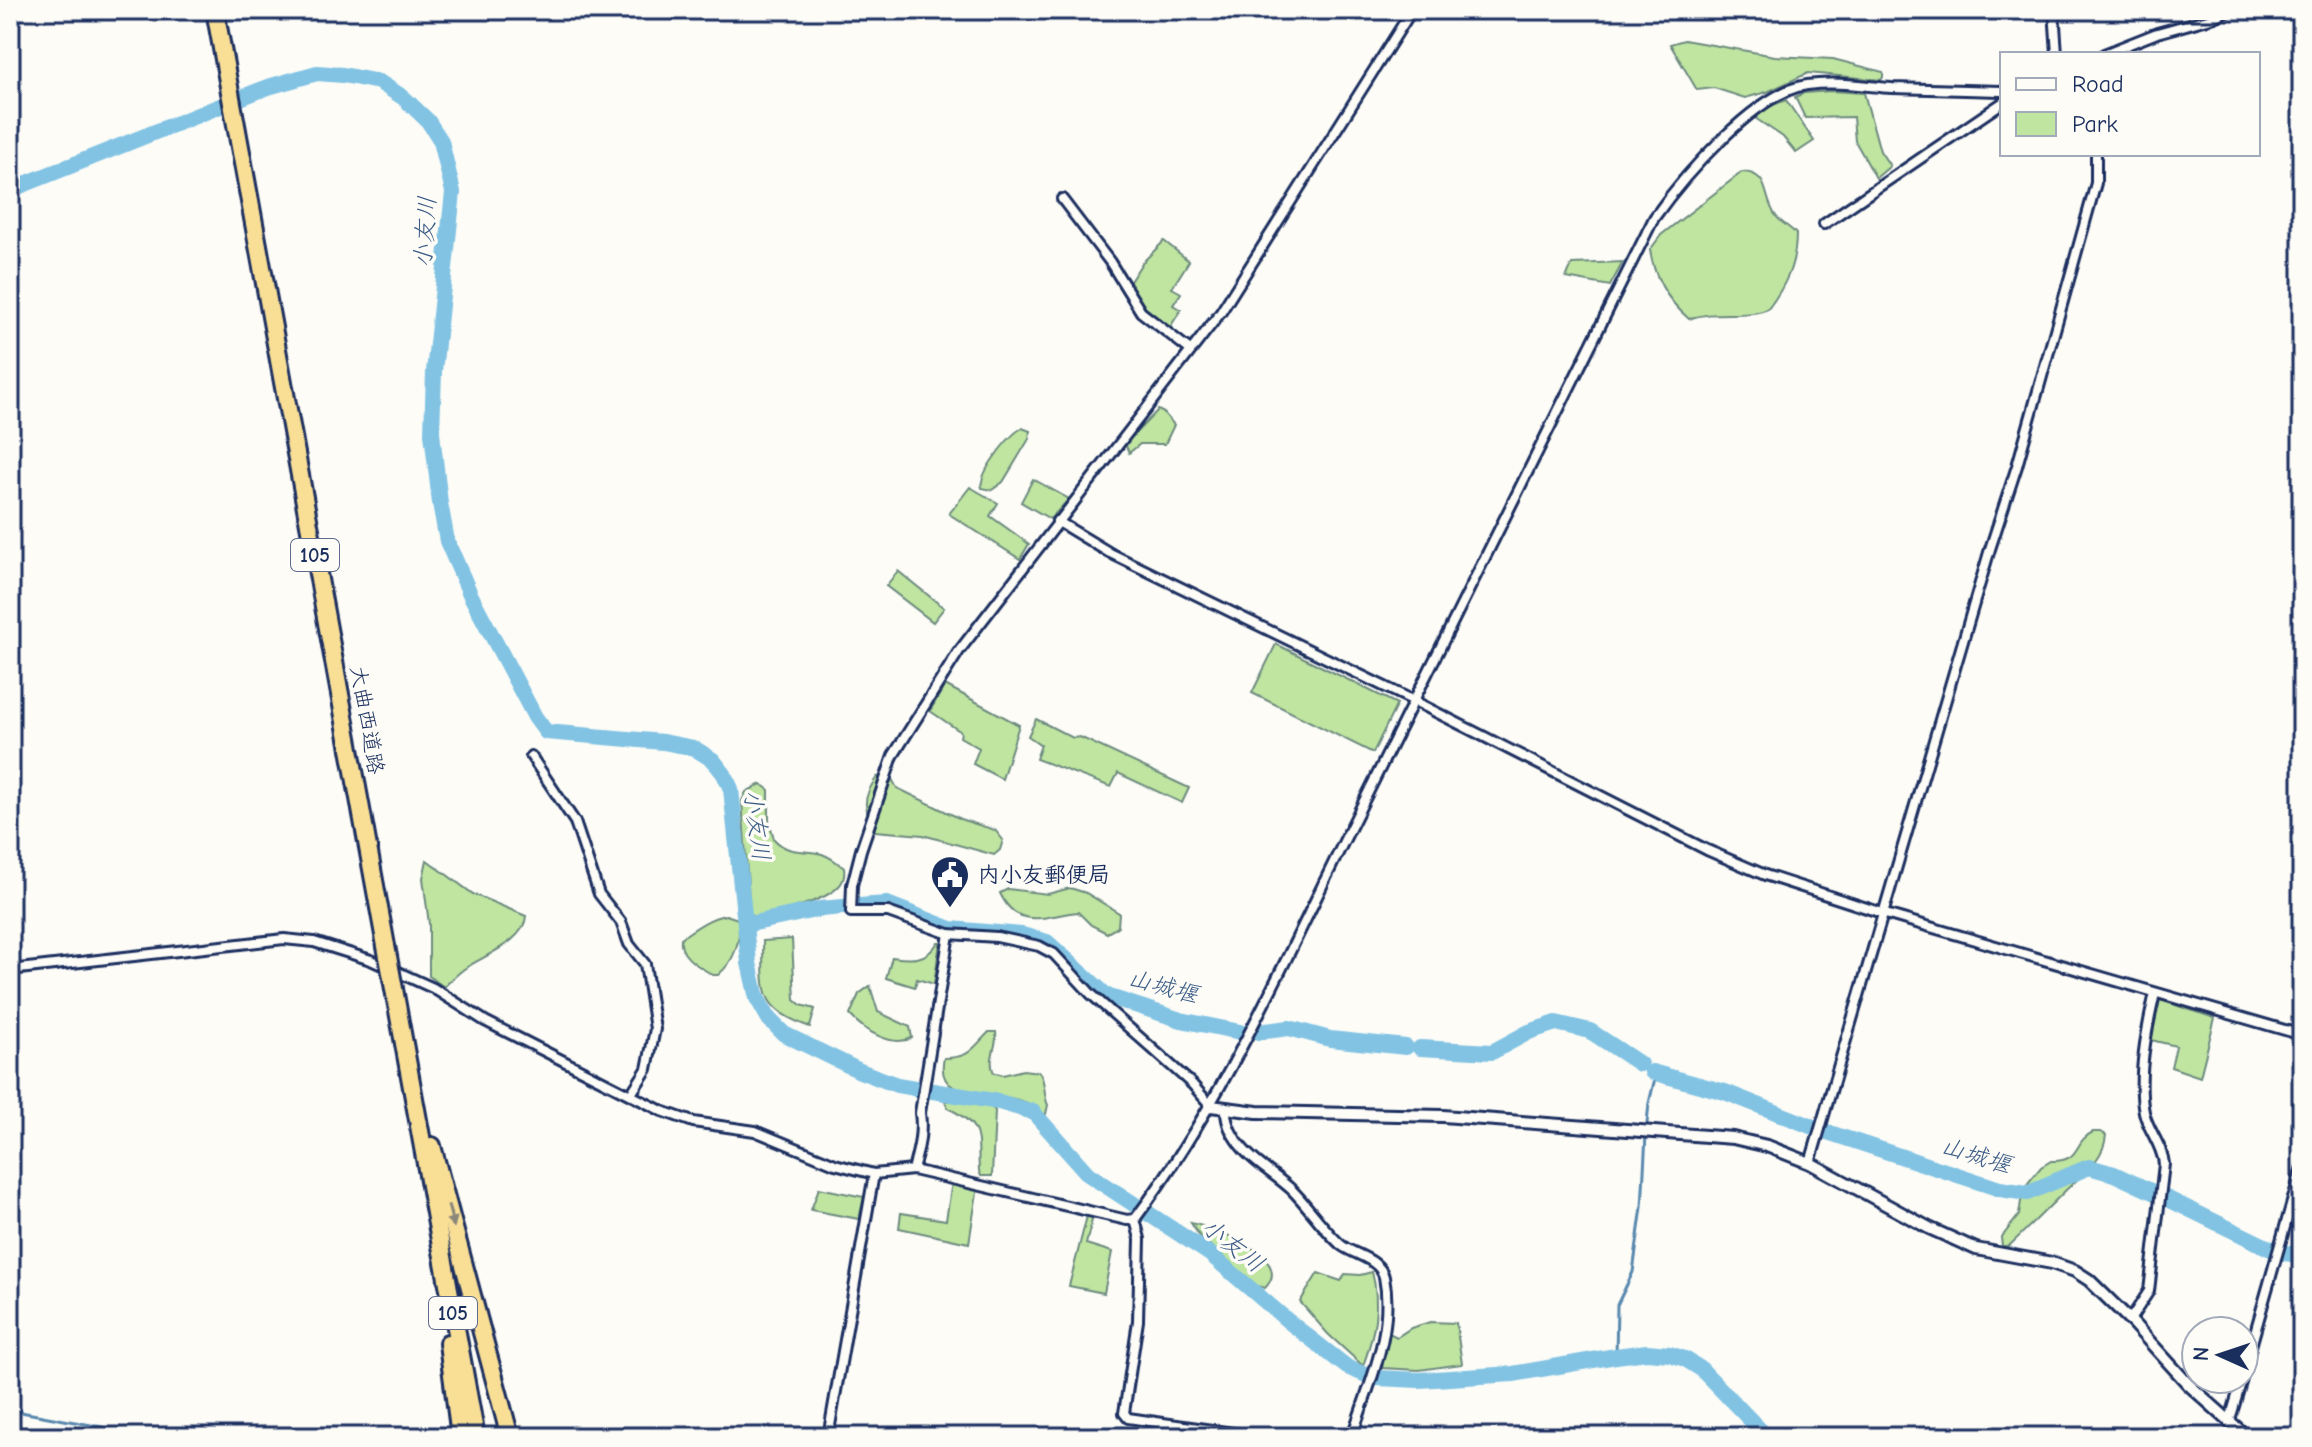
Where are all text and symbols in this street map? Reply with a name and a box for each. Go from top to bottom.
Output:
legend [2000,52,2260,156]
text: Road [2072,70,2124,98]
text: Park [2072,110,2118,138]
water label: 小友川 [409,195,441,269]
road number: 105 [291,539,339,571]
street label: 大曲西道路 [345,664,389,776]
water label: 小友川 [738,787,776,863]
public building icon: 内小友郵便局 [929,854,971,909]
place label: 内小友郵便局 [978,862,1110,888]
water label: 山城堰 [1125,963,1204,1010]
water label: 山城堰 [1937,1131,2017,1180]
one-way arrow [445,1204,457,1229]
water label: 小友川 [1196,1212,1270,1278]
road number: 105 [429,1297,477,1329]
north arrow [2180,1315,2260,1395]
text: N [2188,1346,2214,1362]

